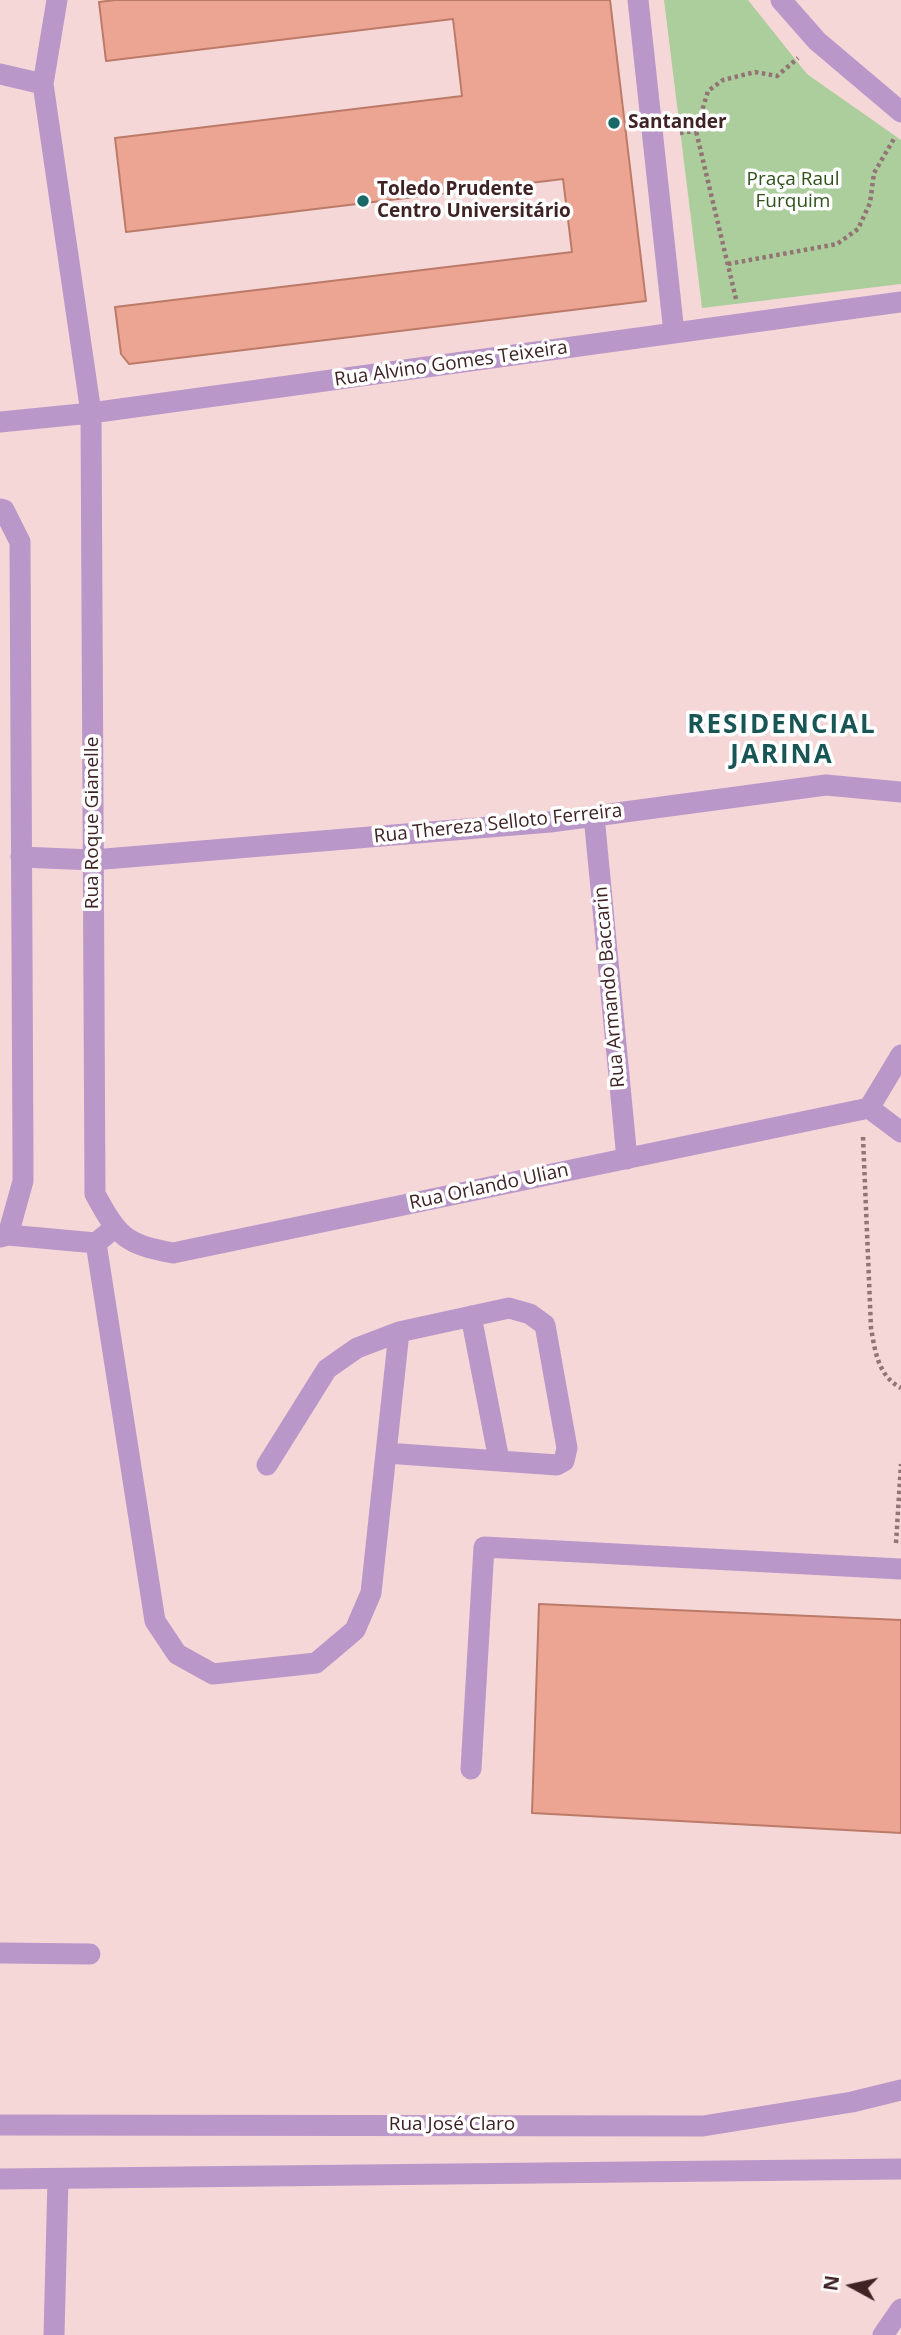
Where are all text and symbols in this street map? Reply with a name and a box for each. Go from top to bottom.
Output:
place label: Santander [628,112,727,134]
marker: Santander [606,115,622,131]
park label: Praça Raul Furquim [746,169,840,213]
place label: Toledo Prudente Centro Universitário [377,179,571,223]
marker: Toledo Prudente Centro Universitário [355,193,371,209]
street label: Rua Alvino Gomes Teixeira [333,336,569,392]
district label: RESIDENCIAL JARINA [689,710,875,772]
street label: Rua Roque Gianelle [82,737,104,909]
street label: Rua Thereza Selloto Ferreira [373,800,623,848]
street label: Rua Armando Baccarin [590,885,630,1089]
street label: Rua Orlando Ulian [407,1159,571,1215]
street label: Rua José Claro [389,2114,515,2136]
north arrow [817,2251,887,2321]
text: N [817,2274,845,2293]

